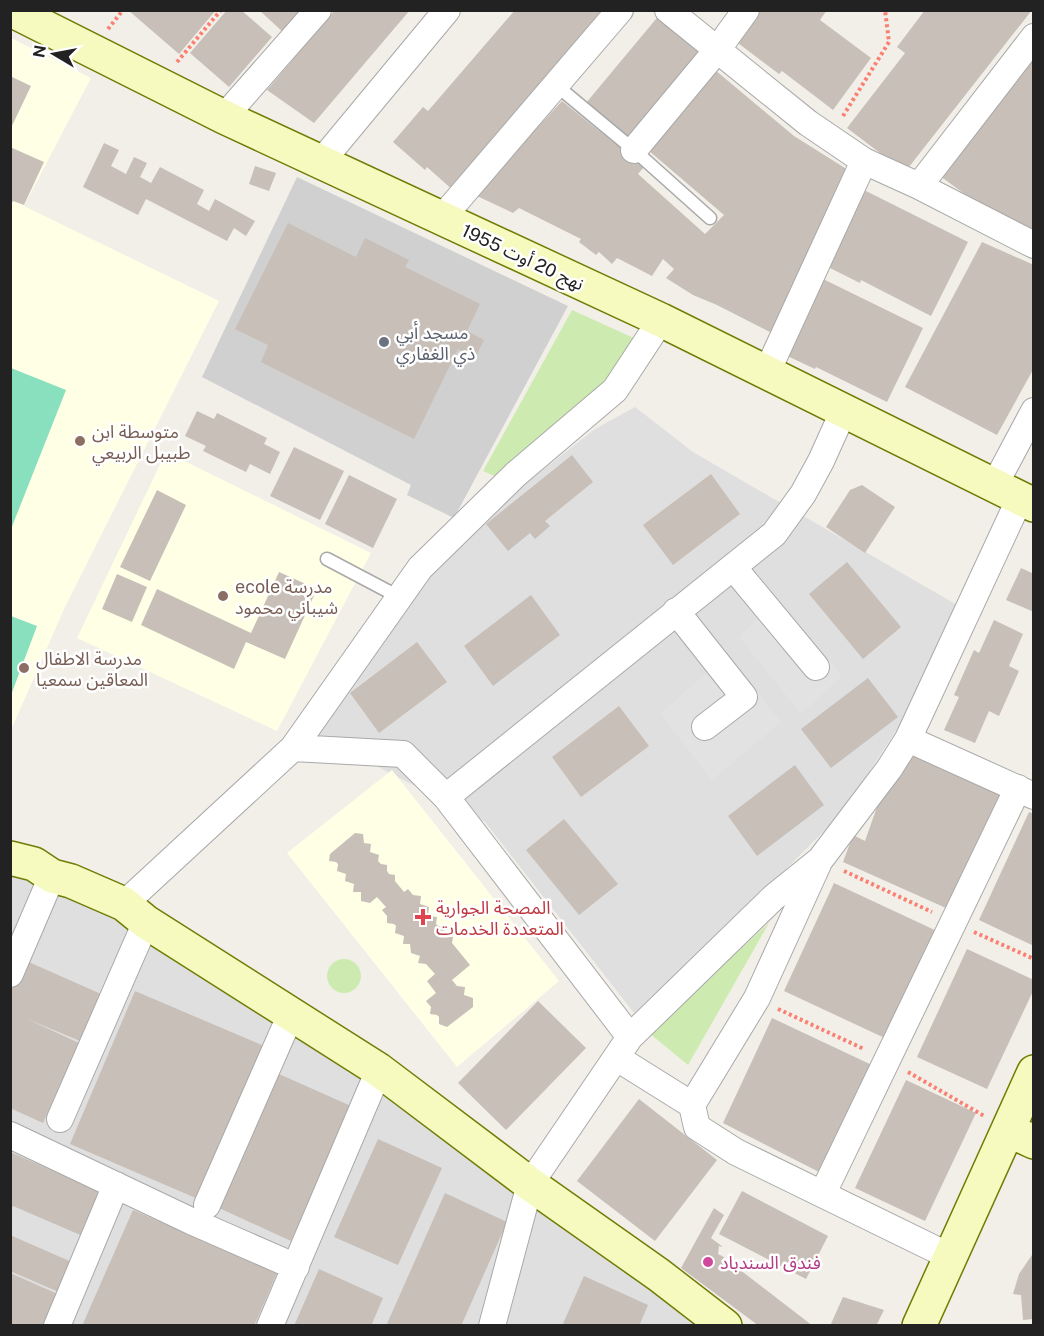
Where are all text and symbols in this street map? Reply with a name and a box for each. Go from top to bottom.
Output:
north arrow [24,24,84,84]
text: N [29,44,50,59]
street label: نهج 20 أوت 1955 [457,219,588,297]
place label: مسجد أبي ذي الغفاري [396,321,475,367]
marker: مسجد أبي ذي الغفاري [377,335,391,349]
place label: متوسطة ابن طبيبل الربيعي [92,421,191,466]
marker: متوسطة ابن طبيبل الربيعي [73,434,87,448]
place label: ecole مدرسة شيباني محمود [235,576,338,621]
marker: ecole مدرسة شيباني محمود [216,589,230,603]
place label: مدرسة الاطفال المعاقين سمعيا [36,648,148,691]
marker: مدرسة الاطفال المعاقين سمعيا [17,661,31,675]
place label: المصحة الجوارية المتعددة الخدمات [436,897,564,939]
marker: المصحة الجوارية المتعددة الخدمات [414,908,432,926]
place label: فندق السندباد [720,1252,821,1273]
marker: فندق السندباد [701,1255,715,1269]

